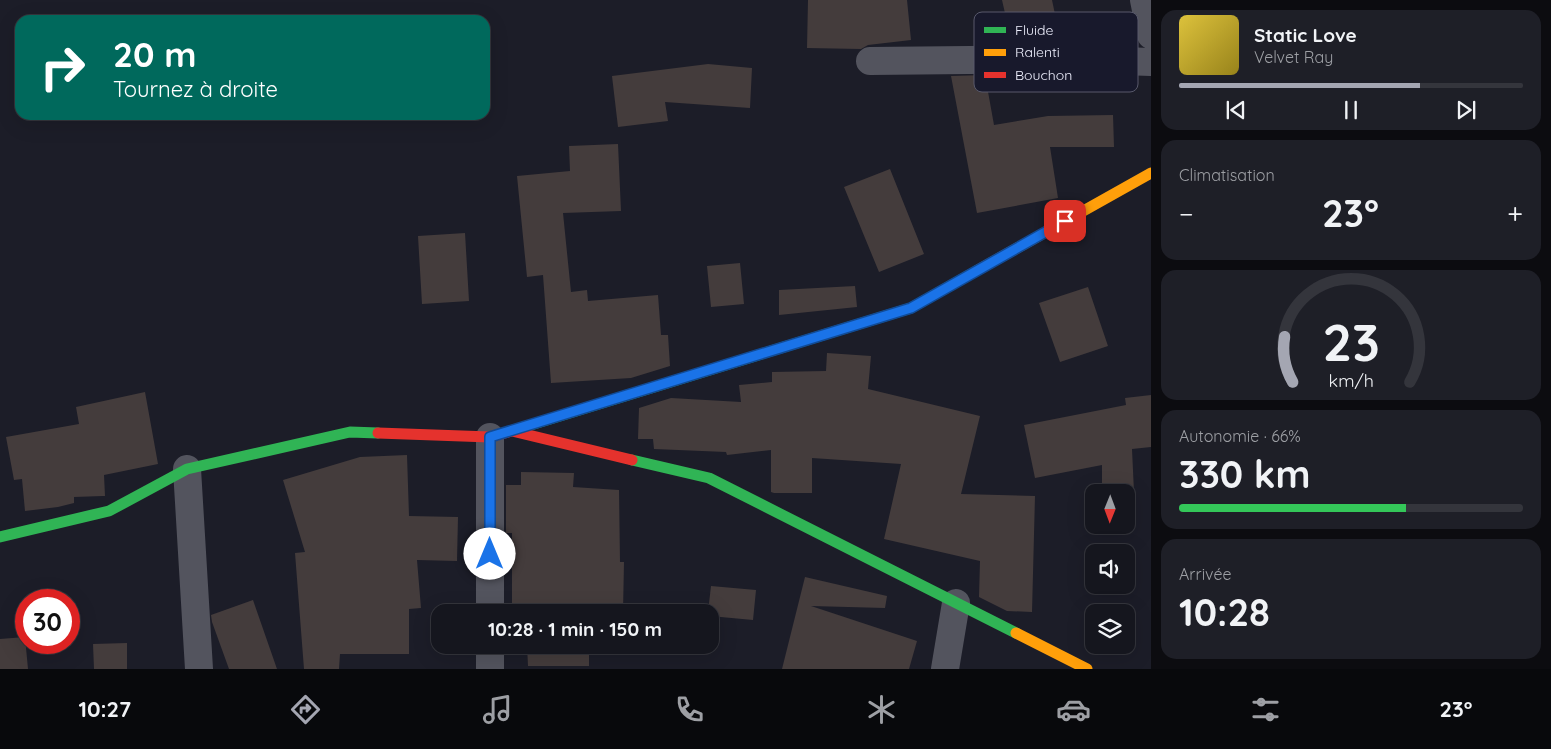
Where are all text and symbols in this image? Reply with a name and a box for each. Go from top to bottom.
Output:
legend [974,12,1138,92]
text: Fluide [1015,21,1054,39]
text: Static Love [1254,23,1357,47]
text: 20 m [113,32,196,76]
icon: right [30,35,95,100]
text: Ralenti [1015,43,1060,61]
text: Velvet Ray [1254,47,1333,67]
text: Bouchon [1015,66,1072,84]
text: Tournez à droite [113,75,278,103]
icon: previous [1222,96,1250,124]
icon: pause [1337,96,1365,124]
icon: next [1452,96,1480,124]
text: Climatisation [1179,165,1275,185]
text: 23° [1322,189,1379,237]
text: − [1179,196,1194,231]
text: + [1507,196,1523,231]
pin [1044,200,1086,242]
icon: arrive [1051,207,1079,235]
text: 23 [1322,309,1380,374]
text: km/h [1328,369,1374,391]
text: Autonomie · 66% [1179,426,1301,446]
text: 330 km [1179,450,1310,498]
north arrow [1085,484,1135,534]
map controls [1085,484,1135,654]
position arrow [463,527,515,579]
button: sound [1085,544,1135,594]
text: Arrivée [1179,564,1232,584]
text: 10:28 [1179,588,1270,636]
speed limit sign: 30 [15,589,80,654]
button: layers [1085,604,1135,654]
text: 10:28 · 1 min · 150 m [488,617,662,641]
icon: directions [288,692,323,727]
icon: music [480,692,515,727]
icon: phone [672,692,707,727]
icon: climate [864,692,899,727]
icon: car [1056,692,1091,727]
icon: filters [1248,692,1283,727]
text: 10:27 [78,695,131,723]
text: 23° [1439,695,1472,723]

